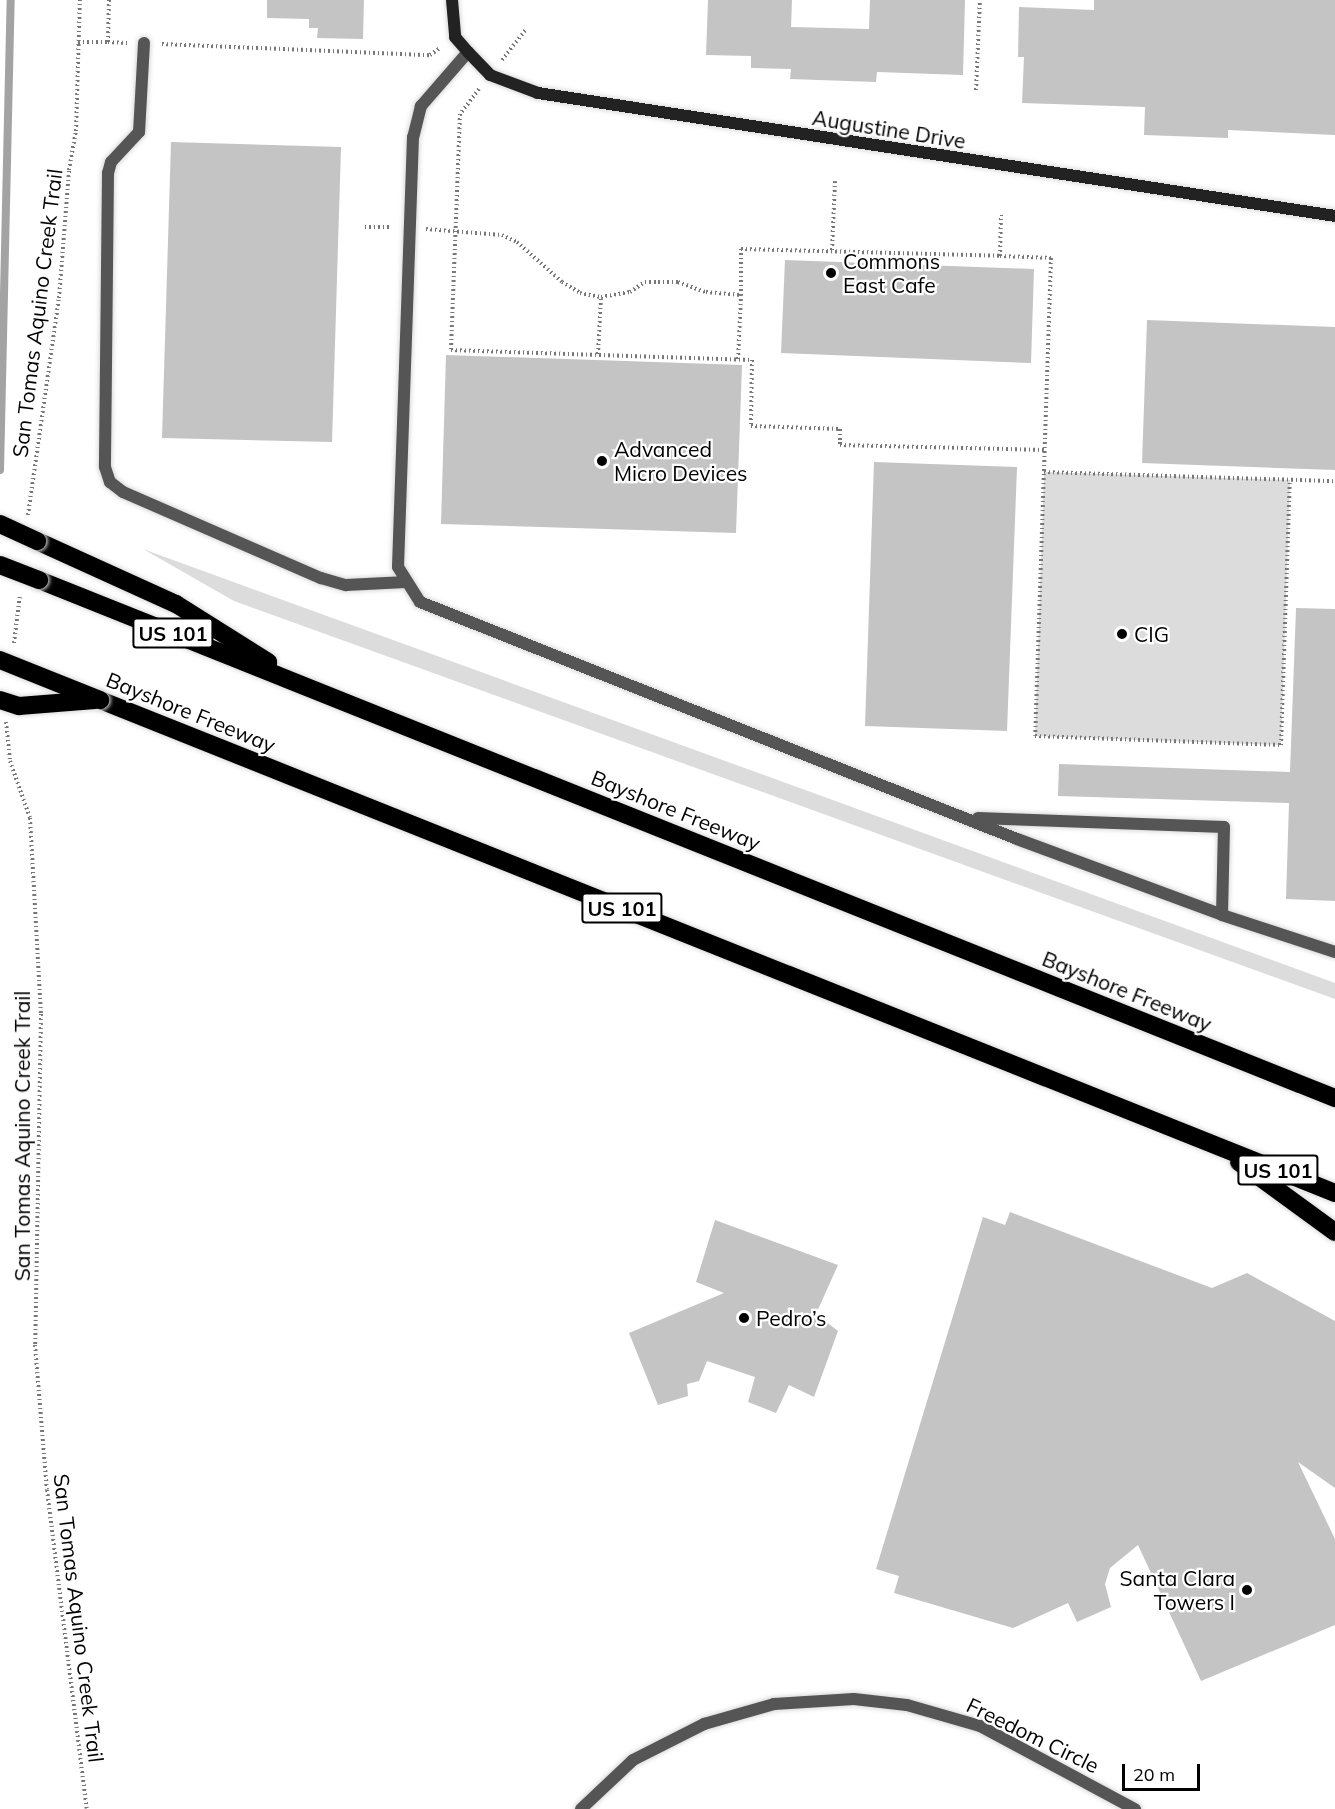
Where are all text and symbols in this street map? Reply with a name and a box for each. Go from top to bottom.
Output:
street label: Augustine Drive [811,104,967,154]
street label: San Tomas Aquino Creek Trail [7,167,67,459]
place label: Commons East Cafe [843,248,940,298]
marker: Commons East Cafe [824,266,838,280]
place label: Advanced Micro Devices [614,436,748,486]
marker: Advanced Micro Devices [595,454,609,468]
road number: US 101 [131,616,215,650]
place label: CIG [1134,621,1169,647]
marker: CIG [1115,627,1129,641]
street label: Bayshore Freeway [103,667,279,757]
street label: Bayshore Freeway [588,765,764,855]
road number: US 101 [580,891,664,925]
street label: Bayshore Freeway [1039,946,1215,1036]
street label: San Tomas Aquino Creek Trail [9,991,35,1281]
road number: US 101 [1236,1153,1320,1187]
place label: Pedro’s [756,1305,827,1331]
marker: Pedro’s [737,1311,751,1325]
street label: San Tomas Aquino Creek Trail [49,1472,109,1764]
place label: Santa Clara Towers I [1120,1565,1235,1615]
marker: Santa Clara Towers I [1240,1583,1254,1597]
street label: Freedom Circle [963,1692,1103,1778]
scale bar [1125,1752,1203,1790]
text: 20 m [1133,1763,1175,1786]

